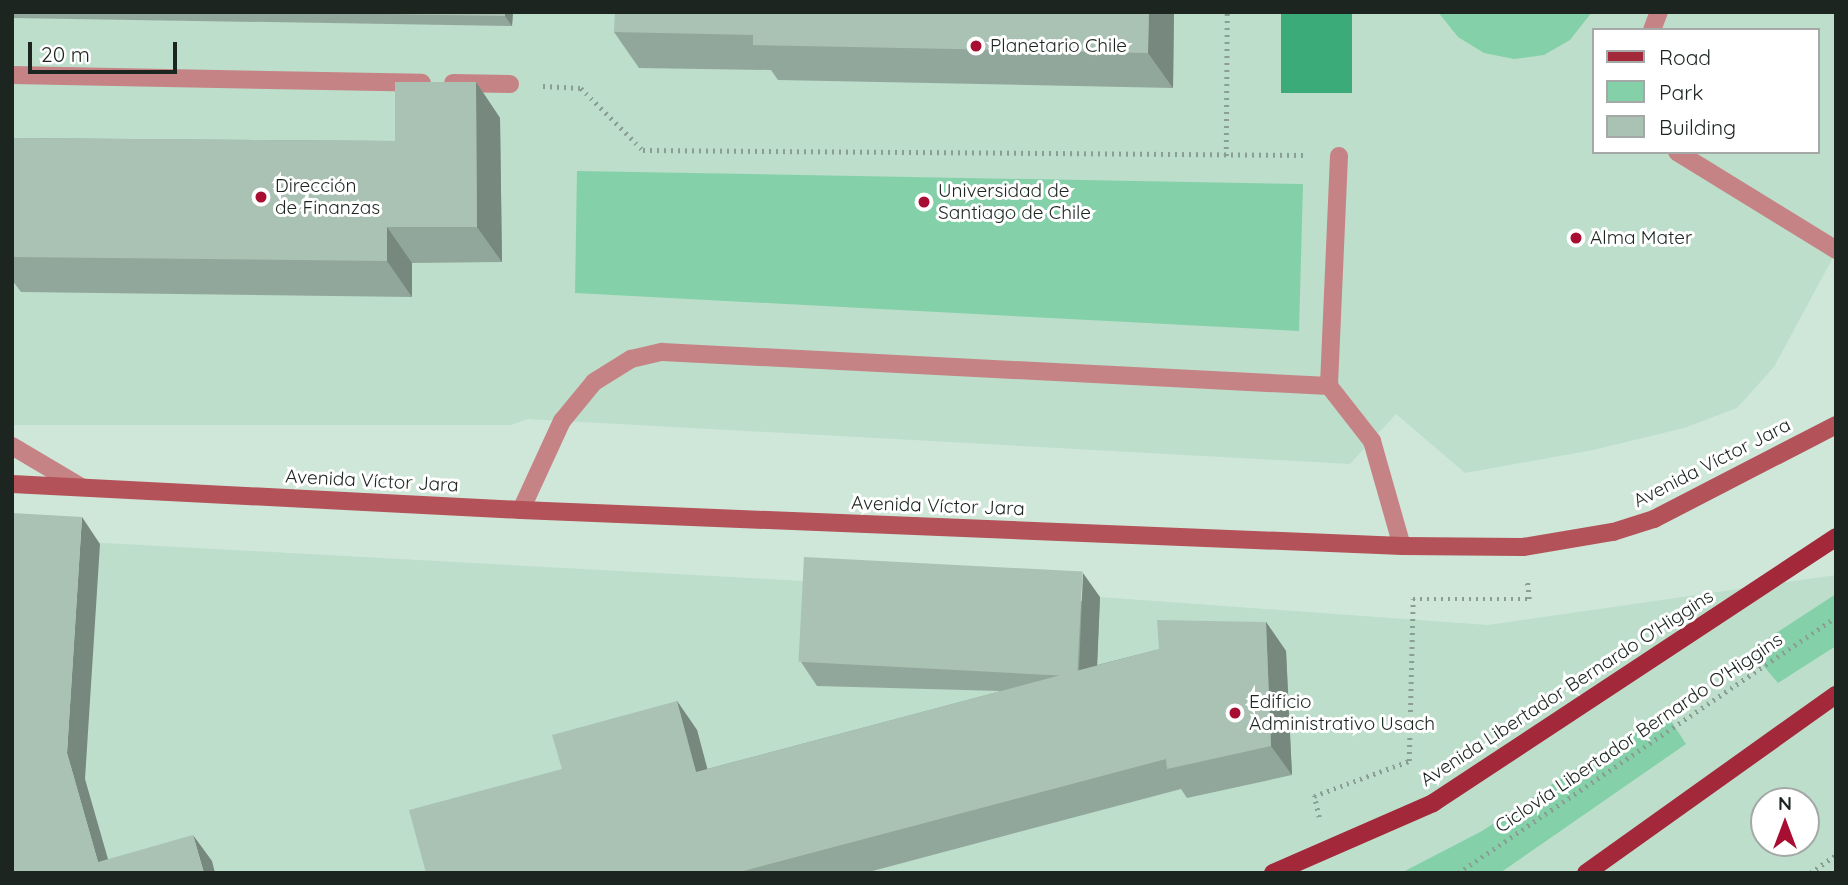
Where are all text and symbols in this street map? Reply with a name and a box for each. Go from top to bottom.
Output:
scale bar [32,28,180,72]
legend [1592,28,1820,154]
place label: Planetario Chile [990,35,1127,57]
marker: Planetario Chile [968,38,984,54]
text: 20 m [41,41,90,67]
text: Road [1659,44,1711,70]
text: Park [1659,79,1703,105]
text: Building [1659,114,1736,140]
place label: Dirección de Finanzas [275,175,380,219]
place label: Universidad de Santiago de Chile [938,180,1091,224]
marker: Dirección de Finanzas [253,189,269,205]
marker: Universidad de Santiago de Chile [916,194,932,210]
place label: Alma Mater [1590,227,1692,249]
marker: Alma Mater [1568,230,1584,246]
street label: Avenida Víctor Jara [1630,413,1794,513]
street label: Avenida Víctor Jara [285,465,459,497]
street label: Avenida Víctor Jara [851,492,1025,520]
street label: Avenida Libertador Bernardo O'Higgins [1416,585,1718,791]
street label: Ciclovía Libertador Bernardo O'Higgins [1491,628,1787,838]
place label: Edificio Administrativo Usach [1249,691,1435,735]
marker: Edificio Administrativo Usach [1227,705,1243,721]
north arrow [1750,787,1820,857]
text: N [1778,791,1792,815]

